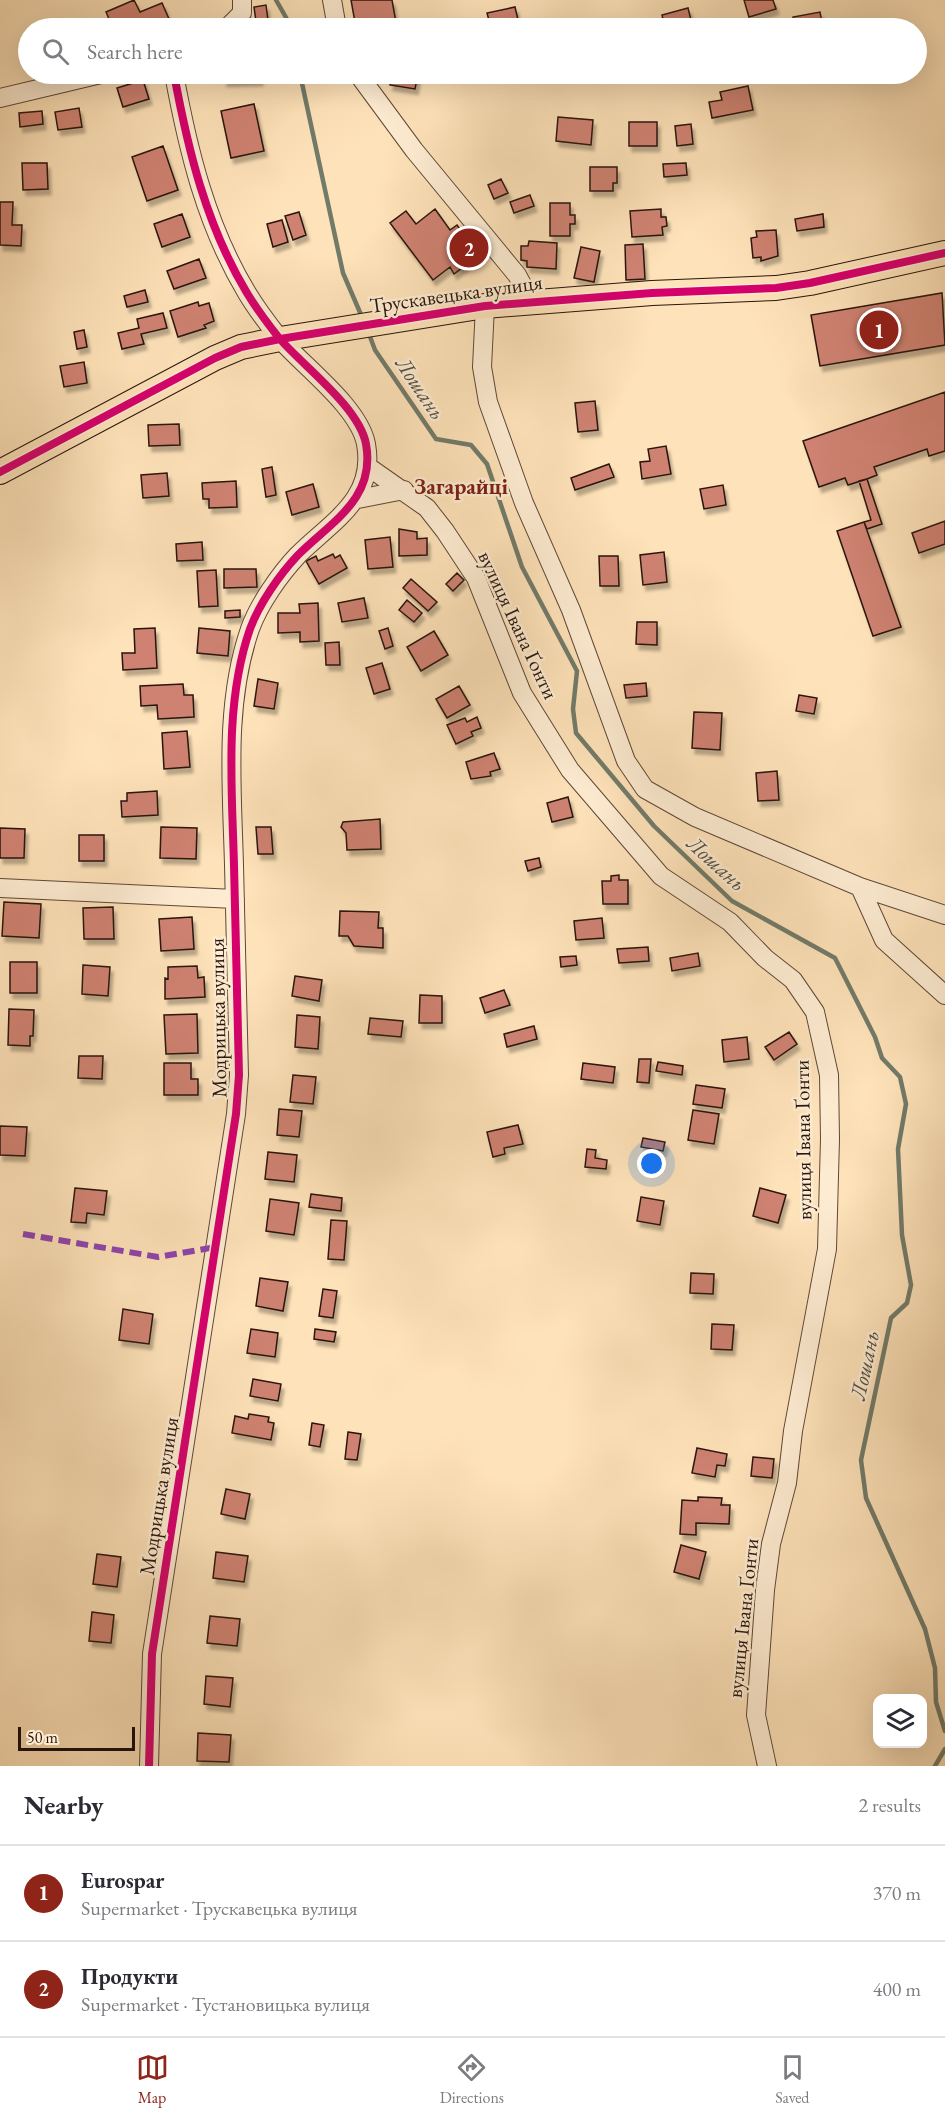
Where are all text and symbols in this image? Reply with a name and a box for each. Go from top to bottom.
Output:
search box [18,18,927,84]
icon: search [39,35,72,68]
text: Search here [87,37,182,66]
pin: 2 [450,226,488,270]
street label: Трускавецька вулиця [368,268,544,319]
pin: 1 [860,308,898,352]
water label: Лошань [389,350,452,425]
district label: Загарайці [414,472,509,501]
street label: вулиця Івана Ґонти [472,546,565,703]
water label: Лошань [680,829,752,897]
street label: Модрицька вулиця [203,938,232,1098]
street label: вулиця Івана Ґонти [788,1060,817,1220]
your location [637,1149,666,1178]
water label: Лошань [843,1328,886,1403]
street label: Модрицька вулиця [133,1415,184,1577]
street label: вулиця Івана Ґонти [721,1537,764,1699]
map controls [873,1694,927,1748]
button: layers [873,1694,927,1748]
scale bar [18,1724,135,1752]
text: 50 m [27,1727,58,1748]
text: Nearby [24,1788,104,1822]
text: 2 results [858,1792,921,1818]
text: Eurospar [81,1866,164,1895]
text: 1 [38,1880,49,1906]
text: 370 m [873,1880,921,1906]
text: Supermarket · Трускавецька вулиця [81,1895,357,1921]
text: Продукти [81,1962,178,1991]
text: 2 [38,1976,49,2002]
text: 400 m [873,1976,921,2002]
text: Supermarket · Тустановицька вулиця [81,1991,370,2017]
tab: Map [136,2051,169,2108]
tab: Directions [440,2051,504,2108]
tab: Saved [775,2051,809,2108]

